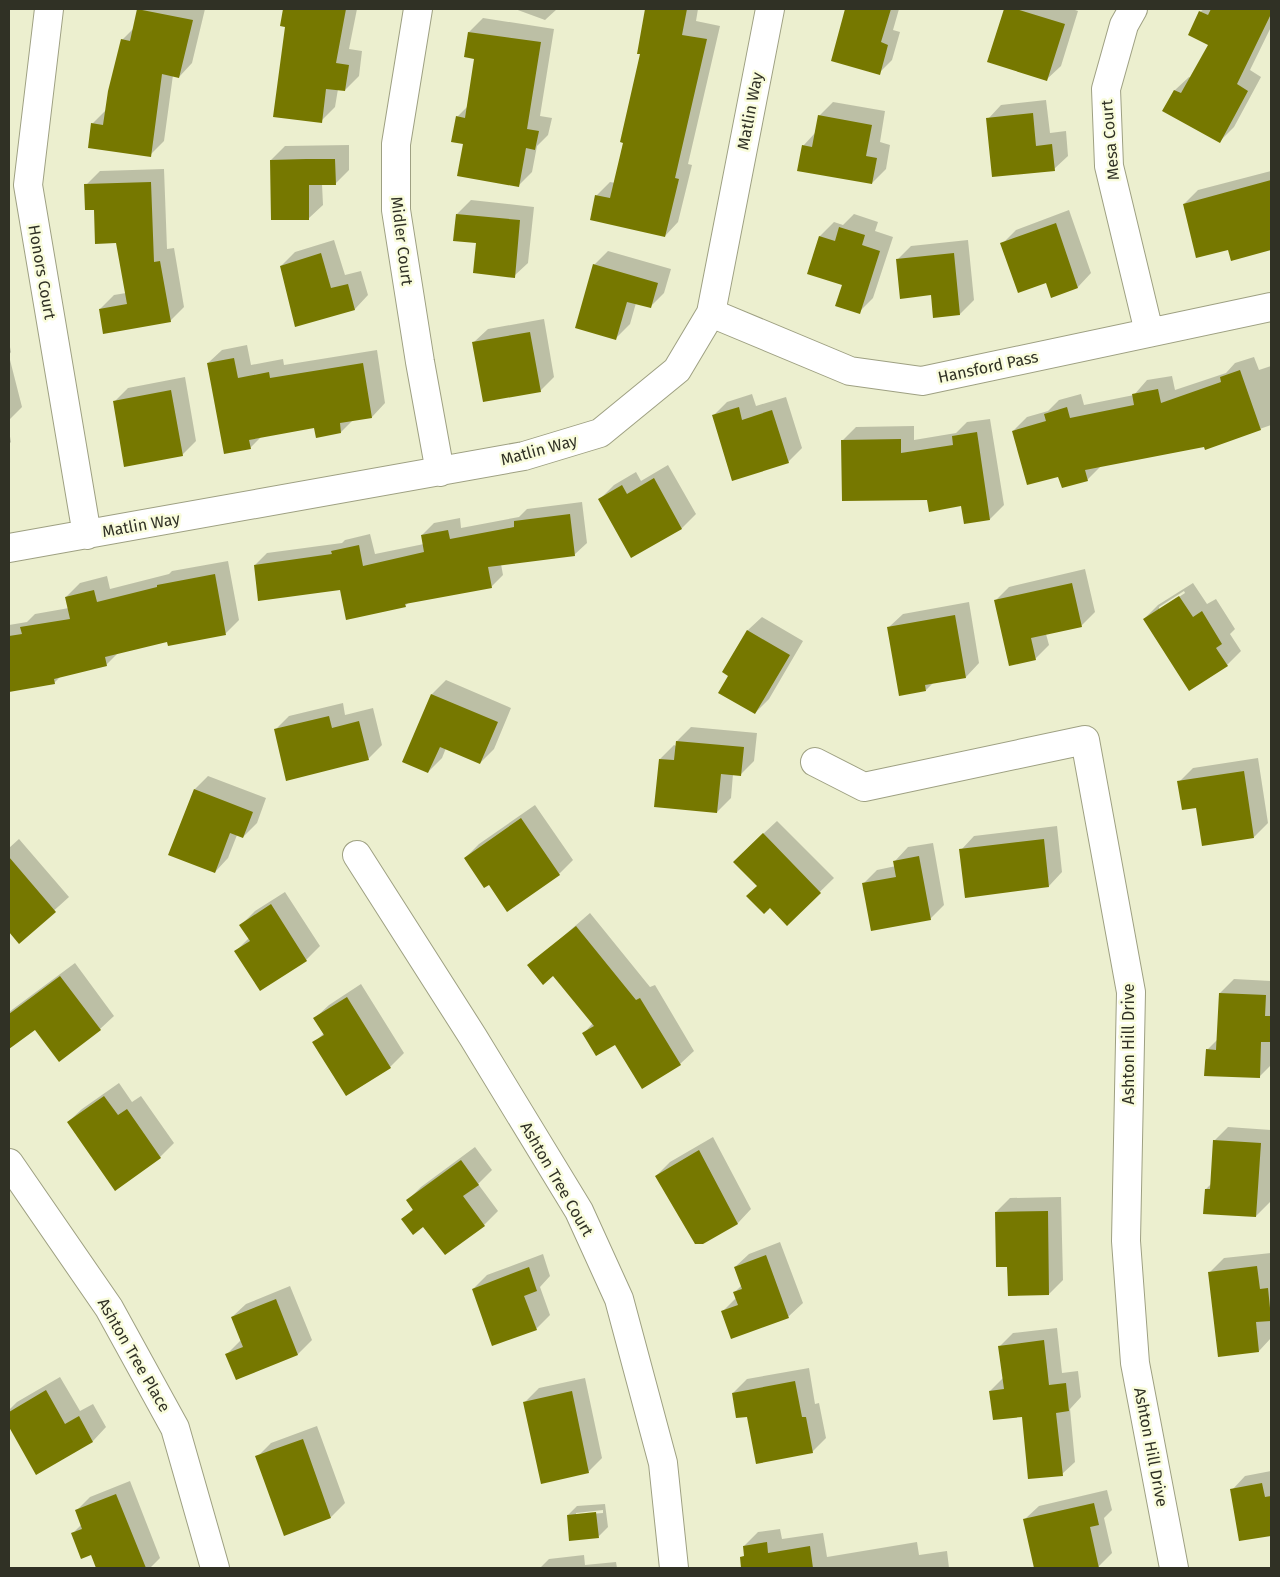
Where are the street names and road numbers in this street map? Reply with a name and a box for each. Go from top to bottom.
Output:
street label: Matlin Way [733,70,767,151]
street label: Mesa Court [1097,99,1123,181]
street label: Midler Court [387,195,417,287]
street label: Honors Court [24,223,60,321]
street label: Hansford Pass [936,347,1040,387]
street label: Matlin Way [499,431,580,469]
street label: Matlin Way [101,509,182,541]
street label: Ashton Hill Drive [1119,983,1138,1105]
street label: Ashton Tree Court [517,1118,598,1240]
street label: Ashton Tree Place [94,1295,174,1415]
street label: Ashton Hill Drive [1130,1386,1172,1508]

